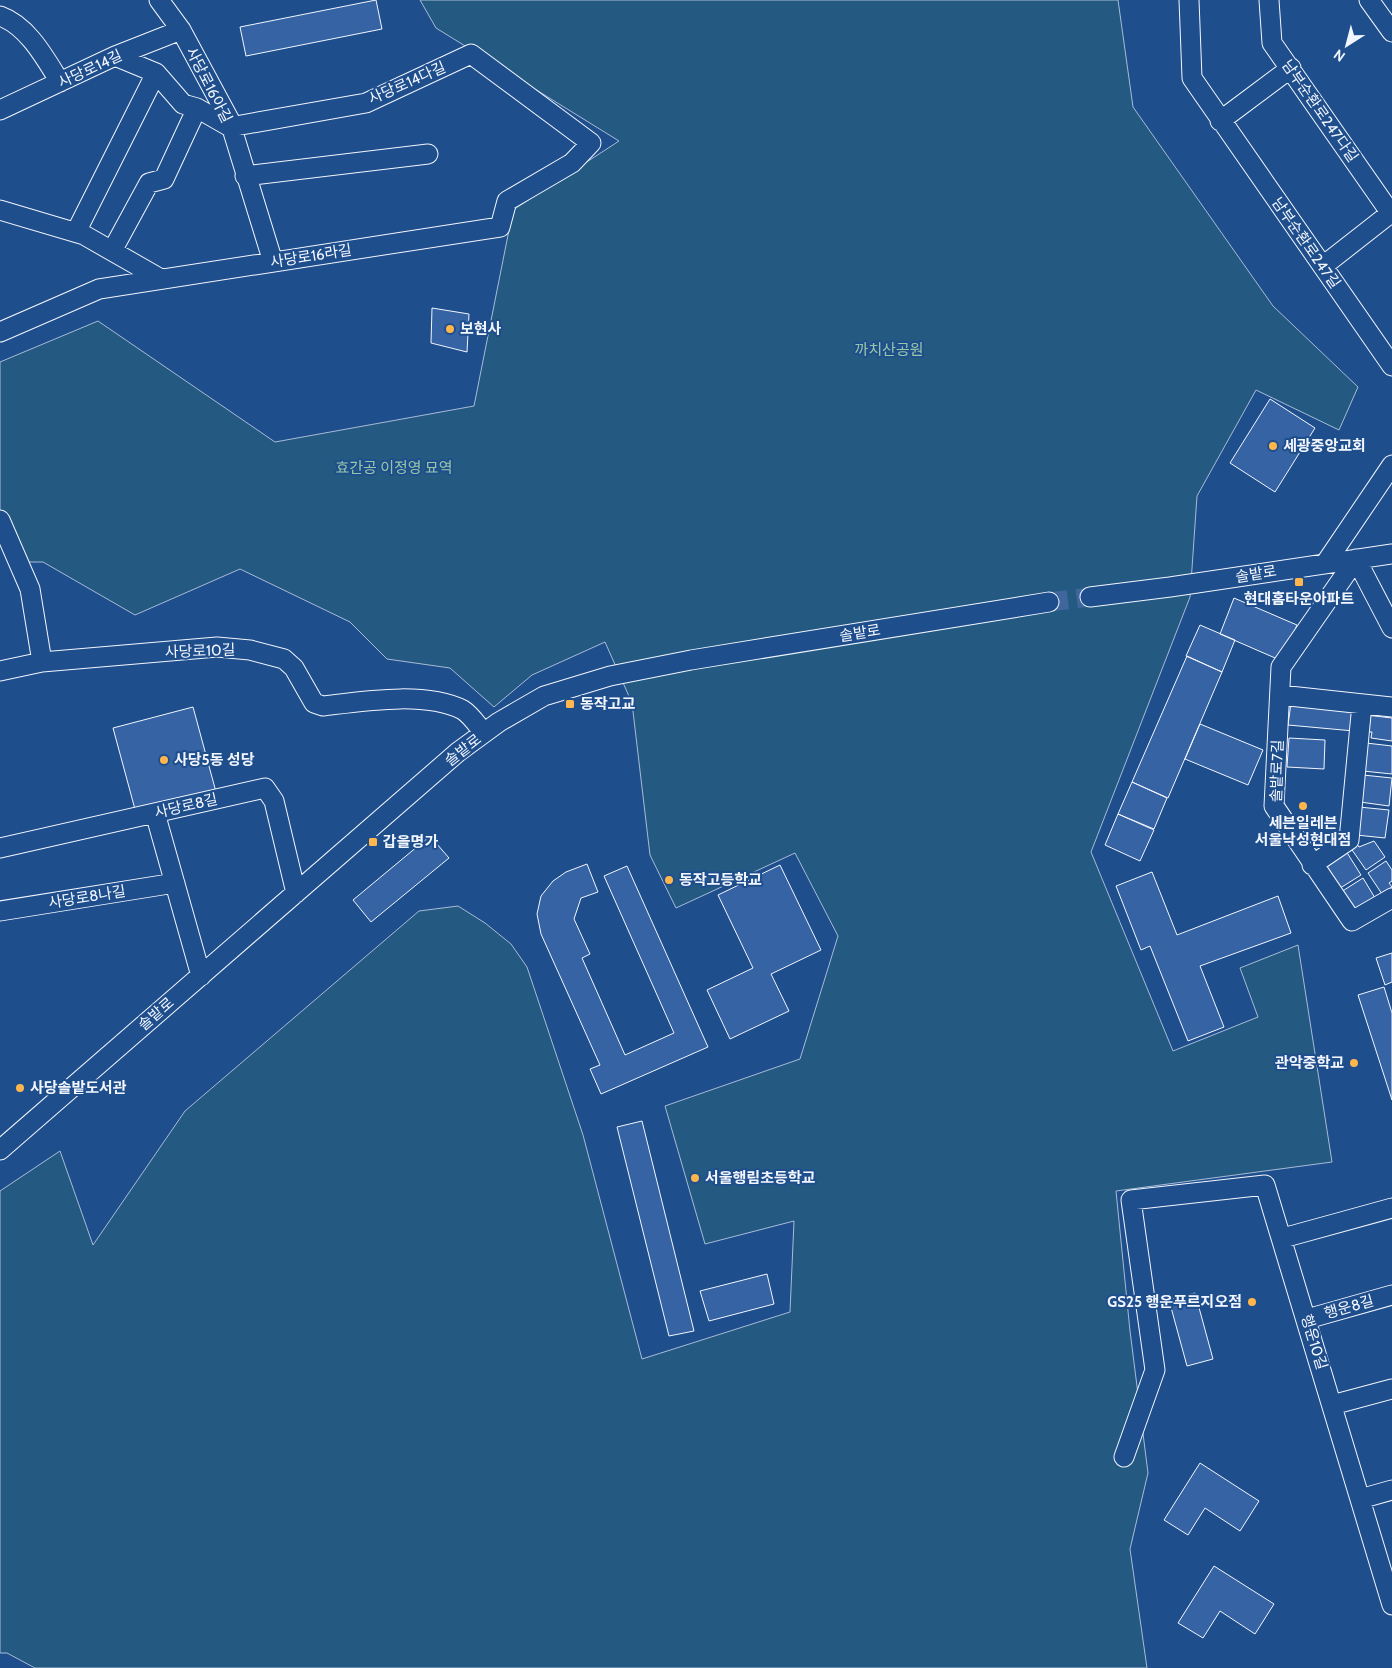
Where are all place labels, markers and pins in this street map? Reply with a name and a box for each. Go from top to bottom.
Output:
place label: 보현사 [460,320,502,338]
marker: 보현사 [444,323,456,335]
place label: 세광중앙교회 [1283,437,1366,455]
marker: 세광중앙교회 [1267,440,1279,452]
marker: 현대홈타운아파트 [1293,576,1305,588]
place label: 현대홈타운아파트 [1244,590,1354,608]
place label: 동작고교 [580,695,635,713]
marker: 동작고교 [564,698,576,710]
place label: 사당5동 성당 [174,751,255,769]
marker: 사당5동 성당 [158,754,170,766]
marker: 세븐일레븐 서울낙성현대점 [1297,800,1309,812]
place label: 세븐일레븐 서울낙성현대점 [1255,814,1351,849]
place label: 갑을명가 [383,833,438,851]
marker: 갑을명가 [367,836,379,848]
place label: 동작고등학교 [679,871,762,889]
marker: 동작고등학교 [663,874,675,886]
place label: 관악중학교 [1275,1054,1344,1072]
marker: 관악중학교 [1348,1057,1360,1069]
place label: 사당솔밭도서관 [30,1079,127,1097]
marker: 사당솔밭도서관 [14,1082,26,1094]
place label: 서울행림초등학교 [705,1169,816,1187]
marker: 서울행림초등학교 [689,1172,701,1184]
place label: GS25 행운푸르지오점 [1107,1293,1242,1311]
marker: GS25 행운푸르지오점 [1246,1296,1258,1308]

